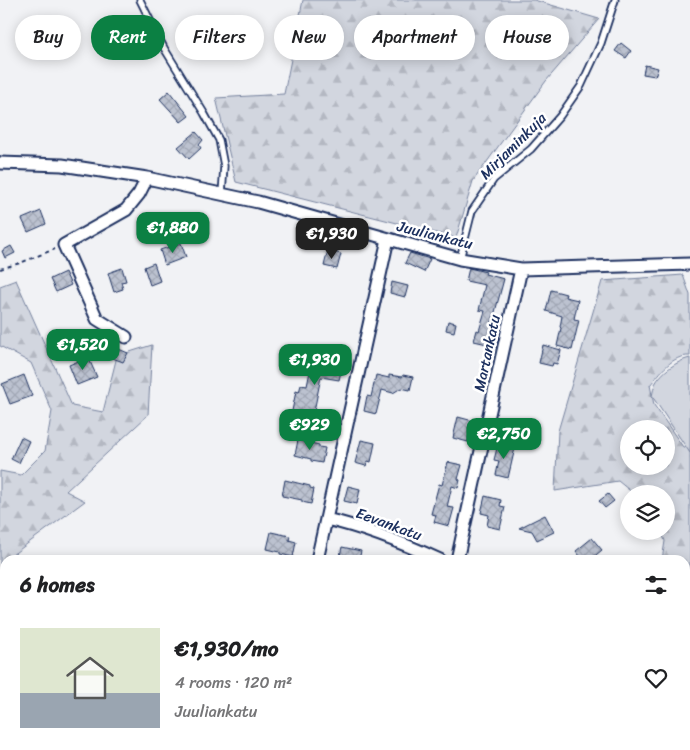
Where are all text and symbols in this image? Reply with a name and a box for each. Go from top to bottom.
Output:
chip: Buy [15,15,81,60]
chip: Rent [91,15,165,60]
chip: Filters [175,15,264,60]
chip: New [274,15,344,60]
chip: Apartment [354,15,475,60]
chip: House [485,15,569,60]
street label: Mirjaminkuja [473,106,553,186]
pin: €1,880 [132,212,214,254]
text: €1,880 [147,213,199,242]
street label: Juuliankatu [393,213,476,257]
pin: €1,930 [291,218,373,260]
text: €1,930 [307,219,357,248]
street label: Martankatu [466,312,508,394]
pin: €1,520 [42,328,124,371]
text: €1,520 [58,330,108,359]
pin: €1,930 [274,344,356,386]
text: €1,930 [290,345,340,374]
pin: €929 [280,408,340,451]
text: €929 [290,410,330,439]
pin: €2,750 [463,418,545,460]
text: €2,750 [477,419,531,448]
map controls [620,420,675,540]
button: locate [620,420,675,475]
button: layers [620,485,675,540]
street label: Eevankatu [352,500,426,548]
text: 6 homes [20,566,95,604]
icon: filters [642,571,670,599]
text: €1,930/mo [175,630,279,668]
icon: home [60,648,120,708]
icon: heart [642,664,670,692]
text: 4 rooms · 120 m² [175,668,292,697]
text: Juuliankatu [175,697,257,726]

